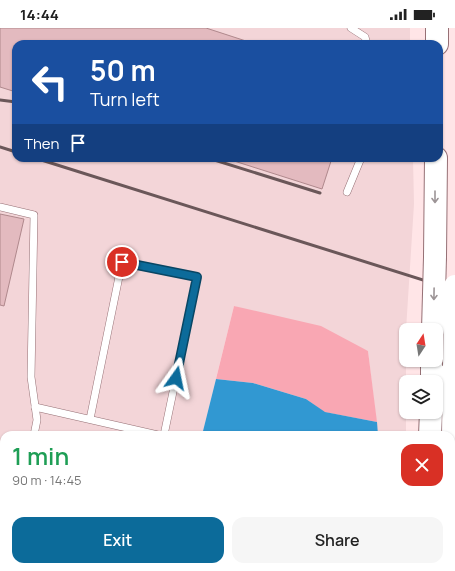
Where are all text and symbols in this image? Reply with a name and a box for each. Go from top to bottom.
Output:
text: 14:44 [20,4,59,25]
text: 50 m [90,51,156,89]
icon: left [24,56,76,108]
text: Turn left [90,87,160,111]
icon: arrive [67,132,89,154]
text: Then [24,133,59,154]
one-way arrow [432,190,439,203]
pin [105,245,139,279]
icon: arrive [111,251,133,273]
one-way arrow [430,287,438,300]
north arrow [399,323,443,367]
map controls [399,323,443,419]
position arrow [155,357,197,399]
button: layers [399,375,443,419]
text: 1 min [12,439,69,472]
button: close [401,444,443,486]
text: 90 m · 14:45 [12,471,82,489]
button: Exit [12,517,224,563]
button: Share [232,517,443,563]

